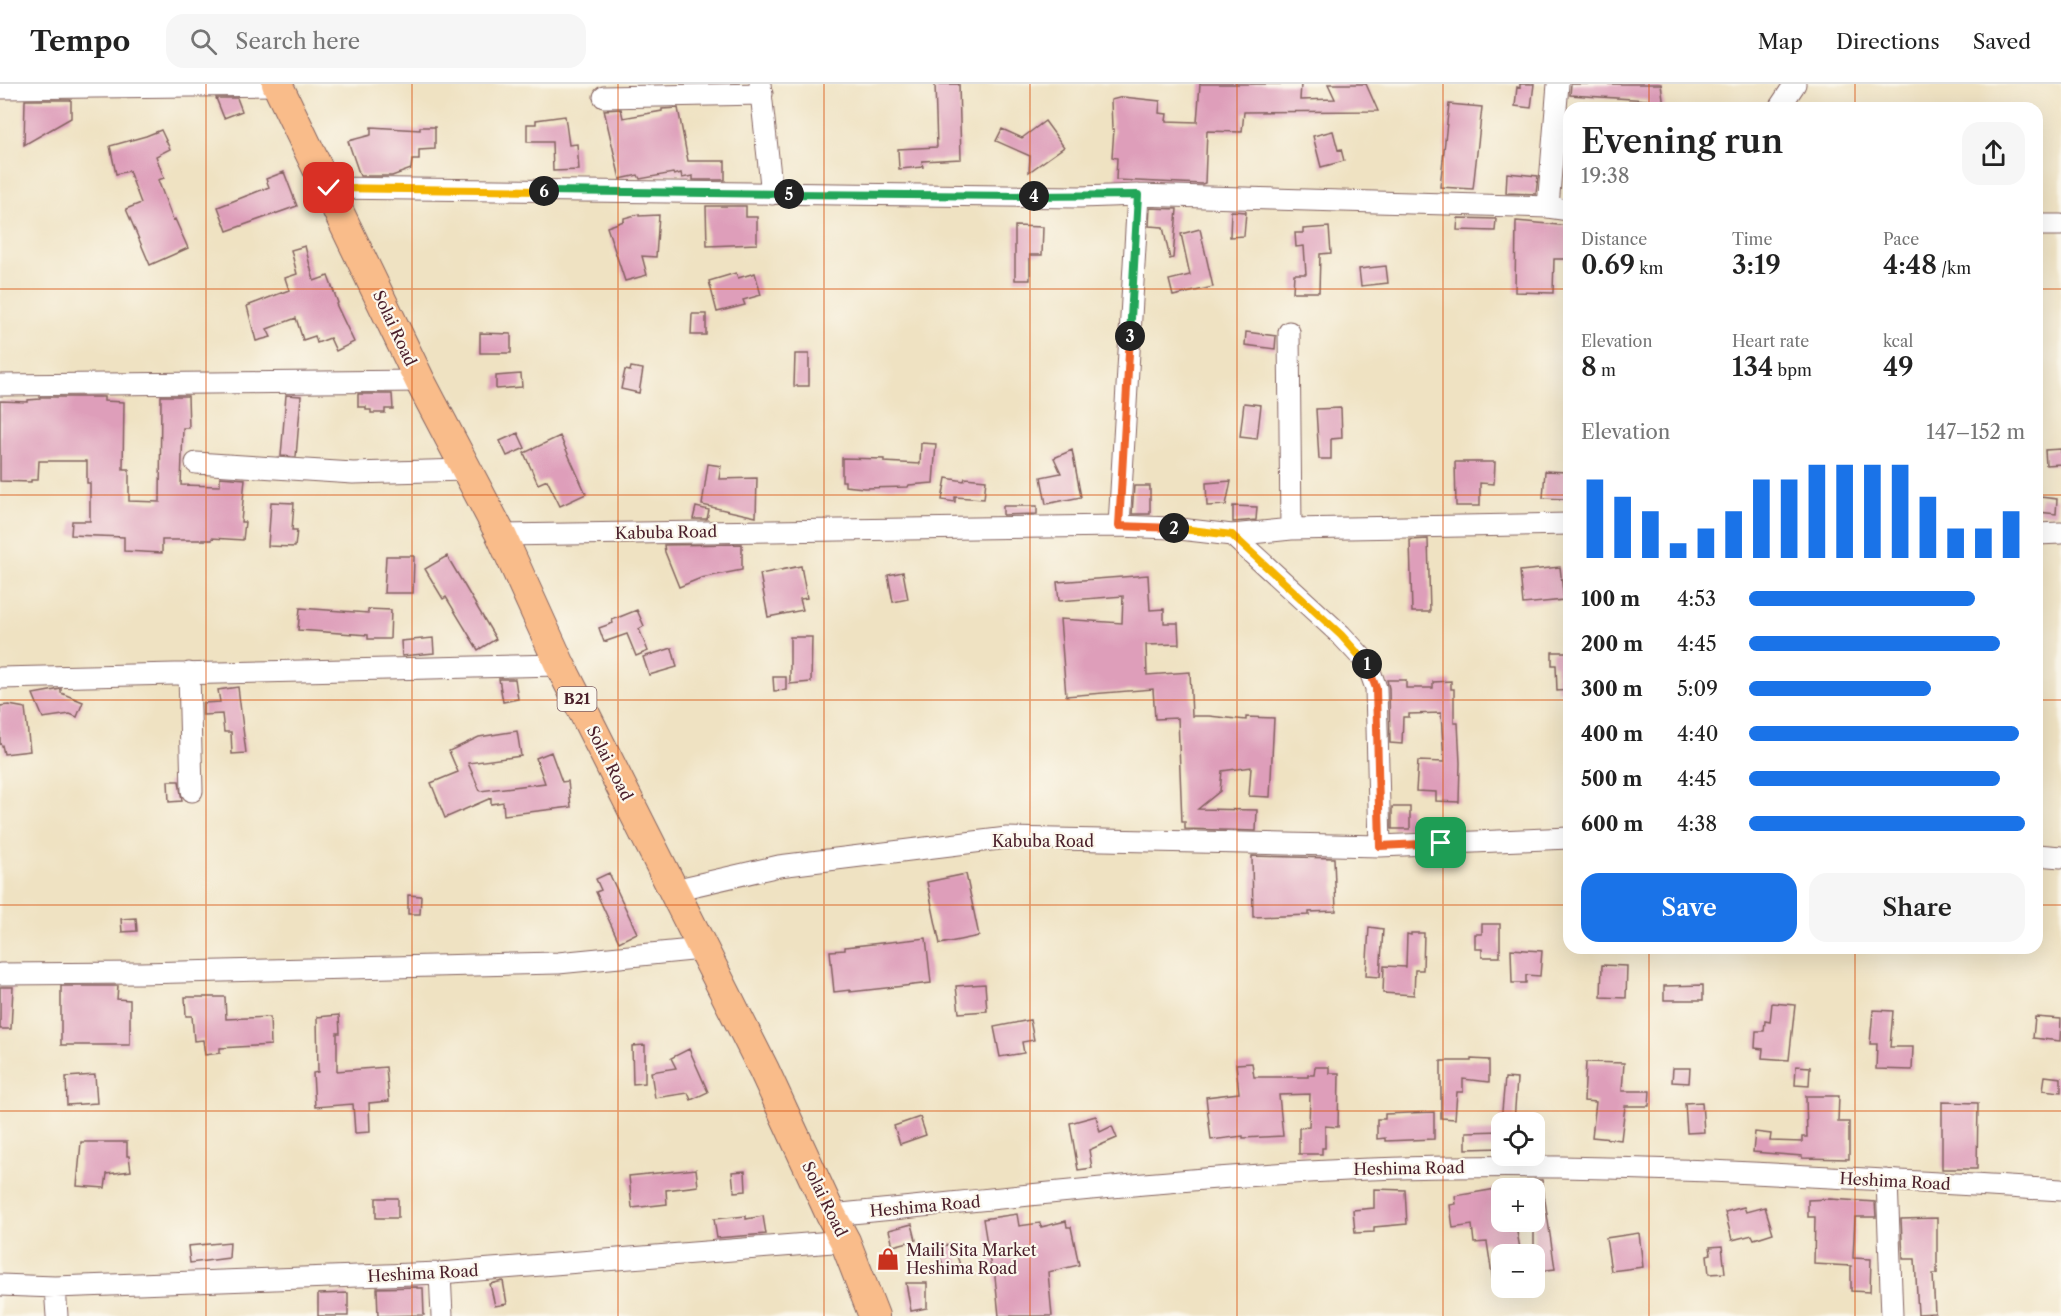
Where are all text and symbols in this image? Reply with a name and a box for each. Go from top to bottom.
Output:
search box [166,14,586,68]
text: Tempo [30,24,130,58]
icon: search [187,25,220,58]
text: Search here [235,28,360,55]
text: Map [1758,29,1803,54]
text: Directions [1836,29,1940,54]
text: Saved [1973,29,2031,54]
text: Evening run [1581,121,1783,162]
button: share [1962,122,2025,185]
pin [303,162,354,213]
text: 19:38 [1581,164,1630,188]
icon: check [312,171,345,204]
pin: 6 [529,176,559,206]
pin: 5 [774,179,804,209]
text: 6 [539,181,549,201]
pin: 4 [1019,181,1049,211]
text: 5 [785,184,793,204]
text: 4 [1029,186,1039,206]
text: Distance [1581,229,1647,249]
text: Time [1732,229,1772,249]
text: Pace [1883,229,1919,249]
text: 0.69 [1581,249,1635,281]
text: 3:19 [1732,249,1781,281]
text: 4:48 [1883,249,1937,281]
text: km [1635,258,1664,278]
text: /km [1937,258,1971,278]
street label: Solai Road [369,287,421,369]
pin: 3 [1115,321,1145,351]
text: 3 [1125,326,1135,346]
text: Elevation [1581,331,1652,351]
text: Heart rate [1732,331,1809,351]
text: kcal [1883,331,1913,351]
text: 8 [1581,351,1597,383]
text: 134 [1732,351,1773,383]
text: 49 [1883,351,1914,383]
text: m [1597,360,1616,380]
text: bpm [1773,360,1812,380]
text: Elevation [1581,420,1670,444]
text: 147–152 m [1926,420,2025,444]
pin: 2 [1159,513,1189,543]
text: 2 [1169,518,1179,538]
street label: Kabuba Road [615,521,717,543]
text: 100 m [1581,587,1640,611]
text: 4:53 [1677,587,1716,611]
text: 200 m [1581,632,1643,656]
text: 4:45 [1677,632,1717,656]
pin: 1 [1352,649,1382,679]
text: 1 [1363,654,1371,674]
text: 300 m [1581,677,1643,701]
text: 5:09 [1677,677,1718,701]
road number: B21 [558,687,596,711]
street label: Solai Road [583,722,637,804]
text: 400 m [1581,722,1643,746]
text: 4:40 [1677,722,1718,746]
text: 500 m [1581,767,1642,791]
text: 4:45 [1677,767,1717,791]
text: 600 m [1581,812,1643,836]
text: 4:38 [1677,812,1717,836]
pin [1415,817,1466,868]
icon: arrive [1424,826,1457,859]
street label: Kabuba Road [992,831,1094,851]
button: Save [1581,873,1797,942]
button: Share [1809,873,2025,942]
map controls [1491,1112,1545,1298]
button: locate [1491,1112,1545,1166]
street label: Heshima Road [1353,1157,1465,1179]
street label: Solai Road [798,1158,852,1240]
street label: Heshima Road [1839,1168,1951,1194]
button: + [1491,1178,1545,1232]
street label: Heshima Road [869,1191,981,1221]
place label: Maili Sita Market Heshima Road [906,1240,1037,1278]
button: − [1491,1244,1545,1298]
shop icon: Maili Sita Market Heshima Road [875,1246,901,1272]
street label: Heshima Road [367,1260,479,1286]

